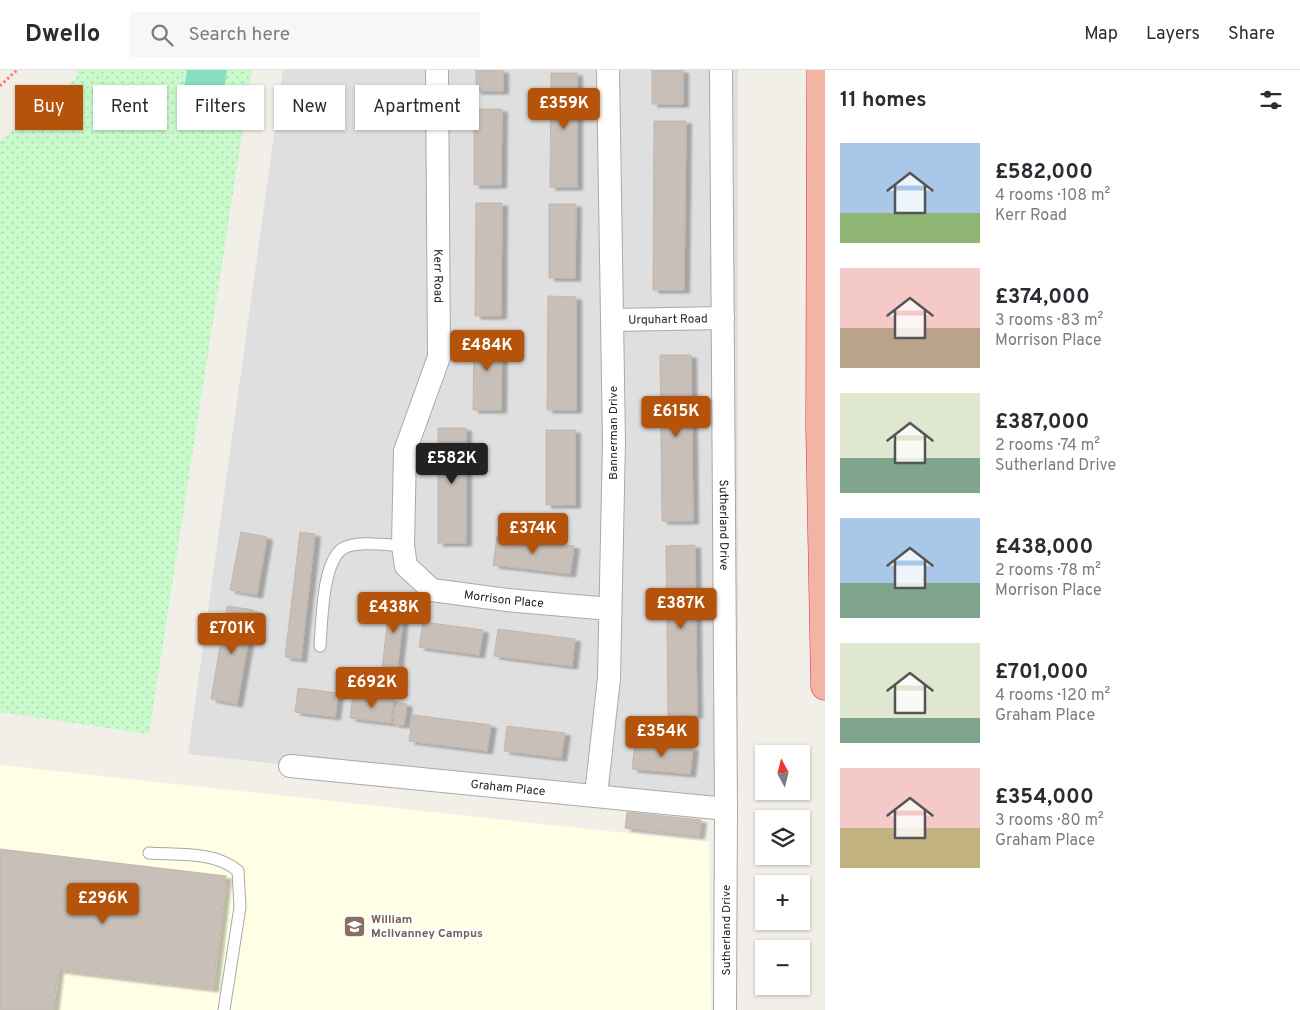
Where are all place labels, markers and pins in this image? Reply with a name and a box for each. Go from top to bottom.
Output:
pin: £359K [529,88,599,130]
pin: £484K [452,330,522,372]
pin: £615K [641,396,711,438]
pin: £582K [417,442,487,485]
pin: £374K [498,512,568,555]
pin: £387K [646,588,716,630]
pin: £438K [359,592,429,634]
pin: £701K [197,612,267,655]
pin: £692K [337,666,407,709]
pin: £354K [627,716,697,758]
pin: £296K [68,882,138,925]
place label: William McIlvanney Campus [371,912,483,942]
school or university icon: William McIlvanney Campus [343,914,367,938]

